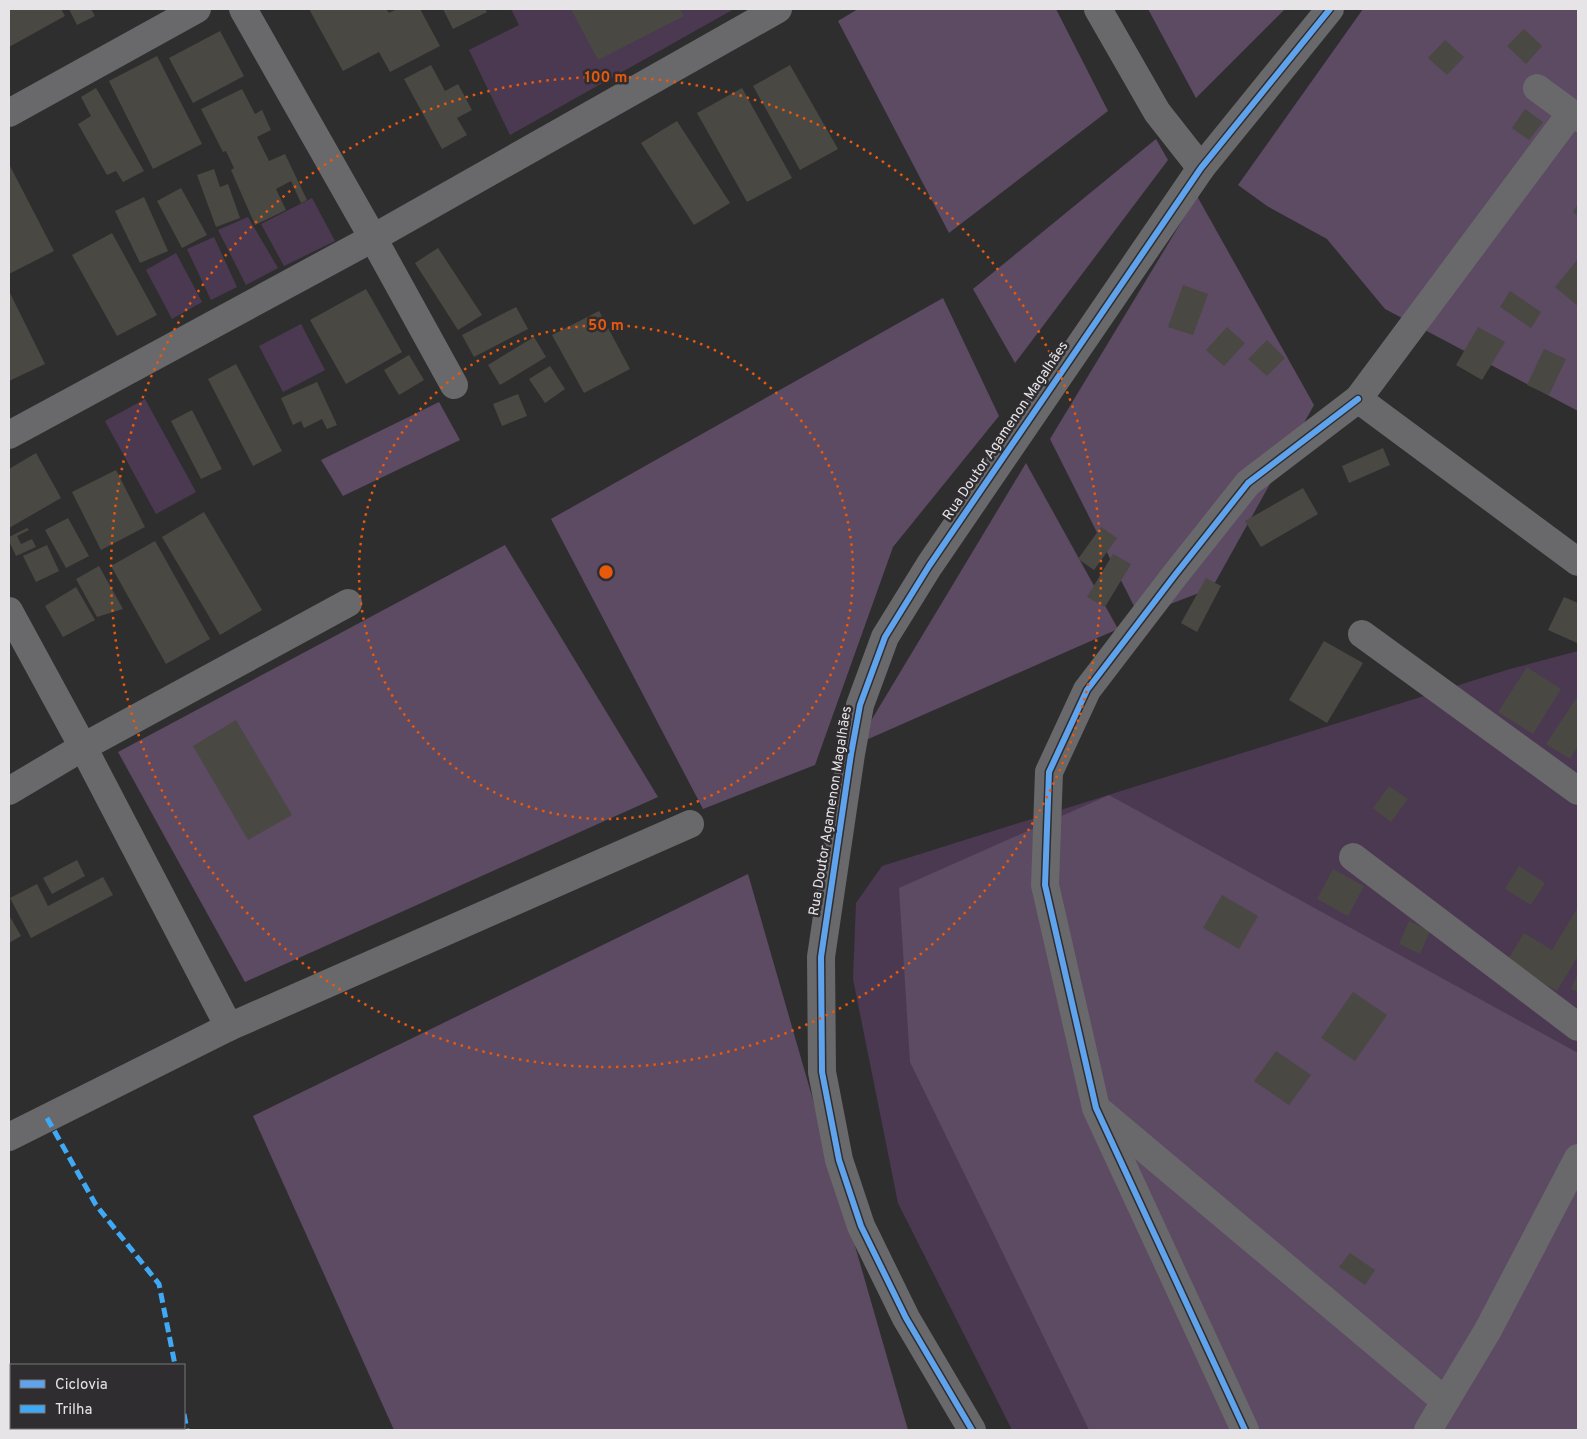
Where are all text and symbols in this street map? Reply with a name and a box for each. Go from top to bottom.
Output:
text: 100 m [585,69,627,88]
text: 50 m [588,317,624,336]
street label: Rua Doutor Agamenon Magalhães [940,338,1072,524]
centre of rings [597,563,615,581]
street label: Rua Doutor Agamenon Magalhães [806,705,856,917]
legend [10,1364,185,1429]
text: Ciclovia [55,1376,108,1395]
text: Trilha [55,1401,92,1420]

